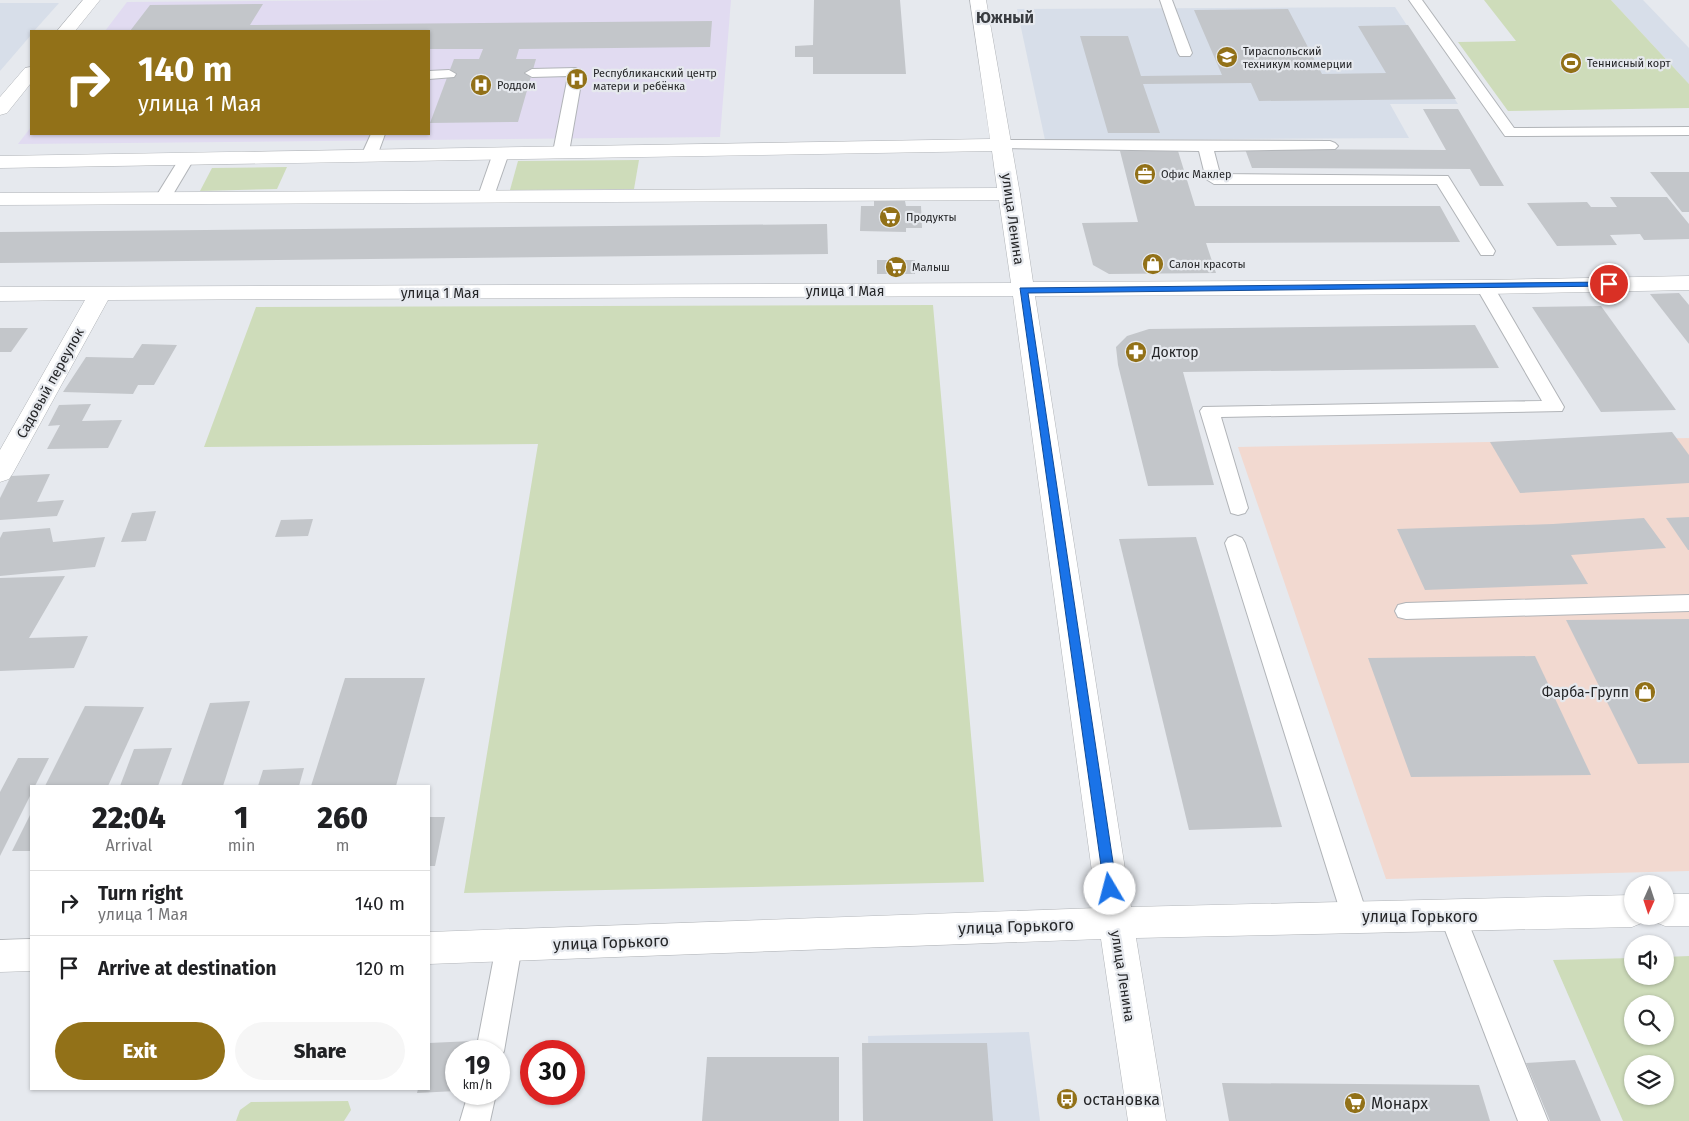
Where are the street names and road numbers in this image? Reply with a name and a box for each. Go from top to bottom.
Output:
street label: улица Ленина [998,172,1027,266]
street label: улица 1 Мая [806,283,884,300]
street label: улица 1 Мая [401,285,479,302]
street label: Садовый переулок [13,324,88,441]
street label: улица Горького [1362,907,1478,926]
street label: улица Горького [958,915,1074,938]
street label: улица Ленина [1107,929,1138,1023]
street label: улица Горького [553,931,669,954]

